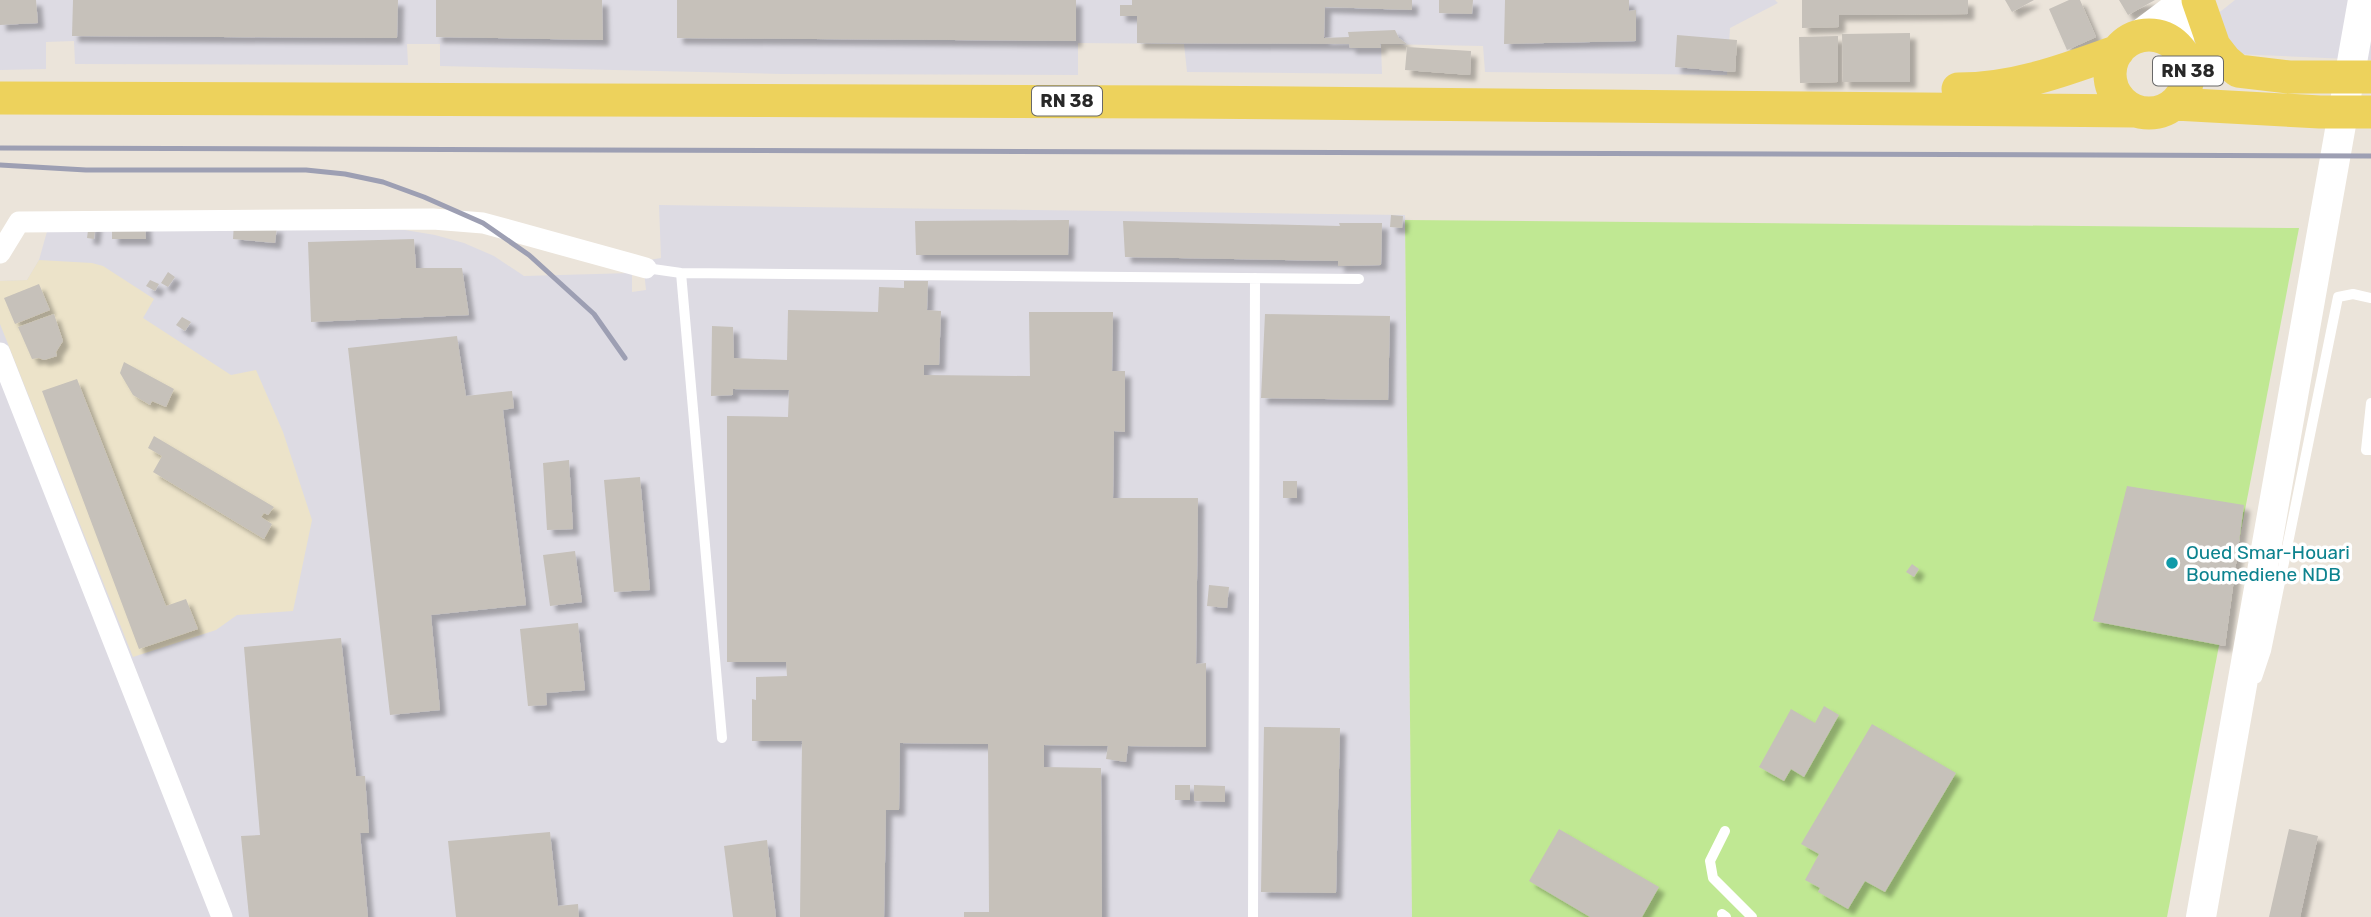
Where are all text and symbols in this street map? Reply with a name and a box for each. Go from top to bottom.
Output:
road number: RN 38 [2153,56,2223,86]
road number: RN 38 [1032,86,1102,116]
place label: Oued Smar-Houari Boumediene NDB [2186,541,2350,586]
marker: Oued Smar-Houari Boumediene NDB [2164,555,2180,571]

